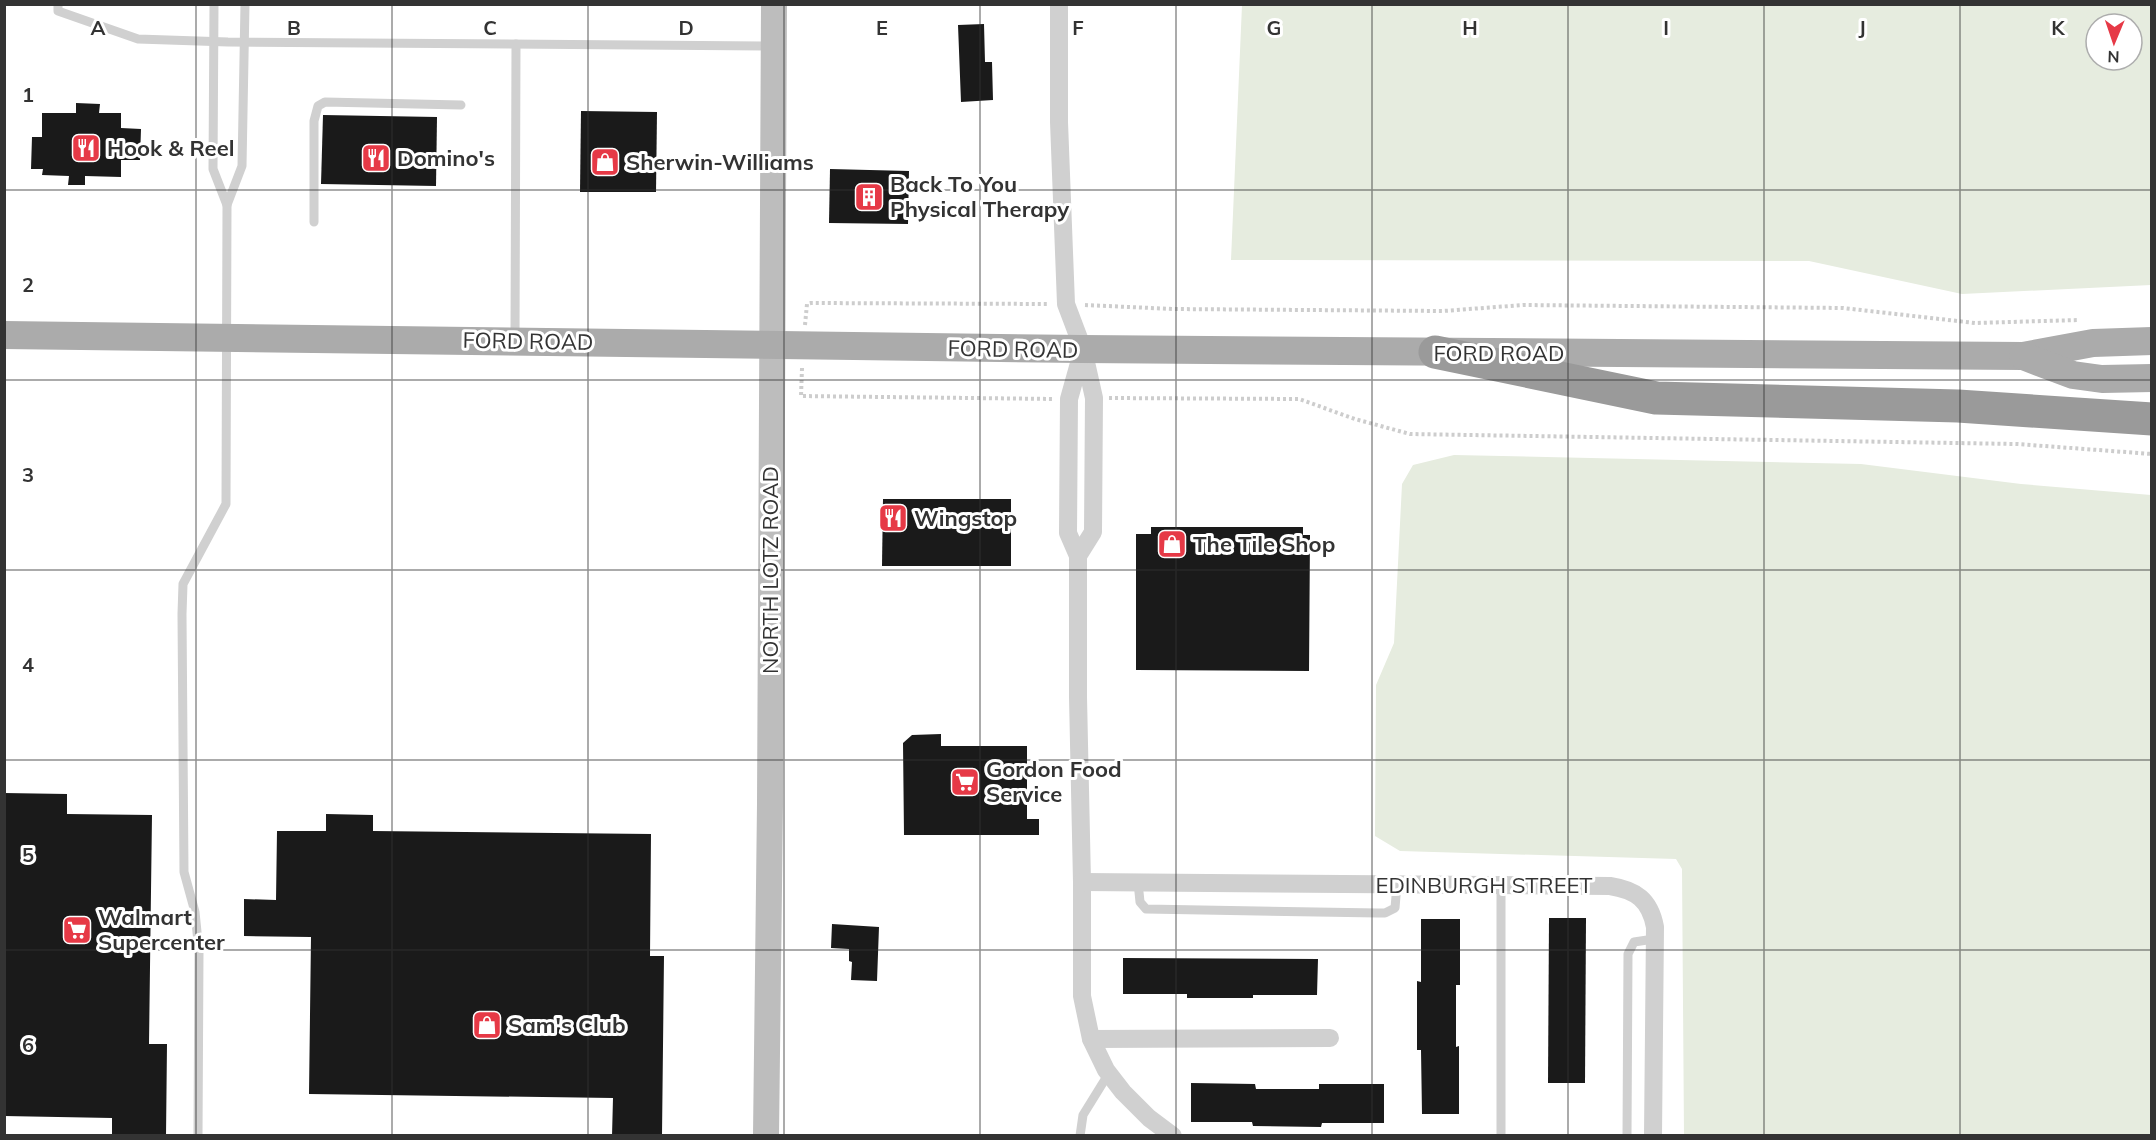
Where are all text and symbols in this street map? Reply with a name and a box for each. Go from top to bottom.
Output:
north arrow [2084,12,2144,72]
text: A [91,15,106,40]
text: B [287,15,301,40]
text: C [483,15,497,40]
text: D [678,15,694,40]
text: E [876,15,888,40]
text: F [1072,15,1084,40]
text: G [1267,15,1281,40]
text: H [1462,15,1478,40]
text: I [1663,15,1669,40]
text: J [1858,15,1866,40]
text: K [2051,15,2065,40]
text: N [2107,47,2120,67]
text: 1 [22,82,34,107]
restaurant icon: Hook & Reel [70,132,102,164]
place label: Hook & Reel [107,134,234,162]
restaurant icon: Domino's [360,142,392,174]
place label: Domino's [397,144,495,172]
shop icon: Sherwin-Williams [589,146,621,178]
place label: Sherwin-Williams [626,148,814,176]
place label: Back To You Physical Therapy [890,170,1069,223]
building icon: Back To You Physical Therapy [853,181,885,213]
text: 2 [22,272,34,297]
street label: FORD ROAD [462,326,594,356]
street label: FORD ROAD [947,334,1079,364]
street label: FORD ROAD [1434,339,1564,367]
text: 3 [22,462,34,487]
street label: NORTH LOTZ ROAD [756,466,784,674]
restaurant icon: Wingstop [877,502,909,534]
place label: Wingstop [914,504,1017,532]
shop icon: The Tile Shop [1156,528,1188,560]
place label: The Tile Shop [1193,530,1335,558]
text: 4 [22,652,34,677]
place label: Gordon Food Service [986,755,1122,808]
supermarket icon: Gordon Food Service [949,766,981,798]
text: 5 [22,842,34,867]
street label: EDINBURGH STREET [1375,871,1593,899]
place label: Walmart Supercenter [98,903,225,956]
supermarket icon: Walmart Supercenter [61,914,93,946]
shop icon: Sam's Club [471,1009,503,1041]
place label: Sam's Club [508,1011,626,1039]
text: 6 [22,1032,34,1057]

